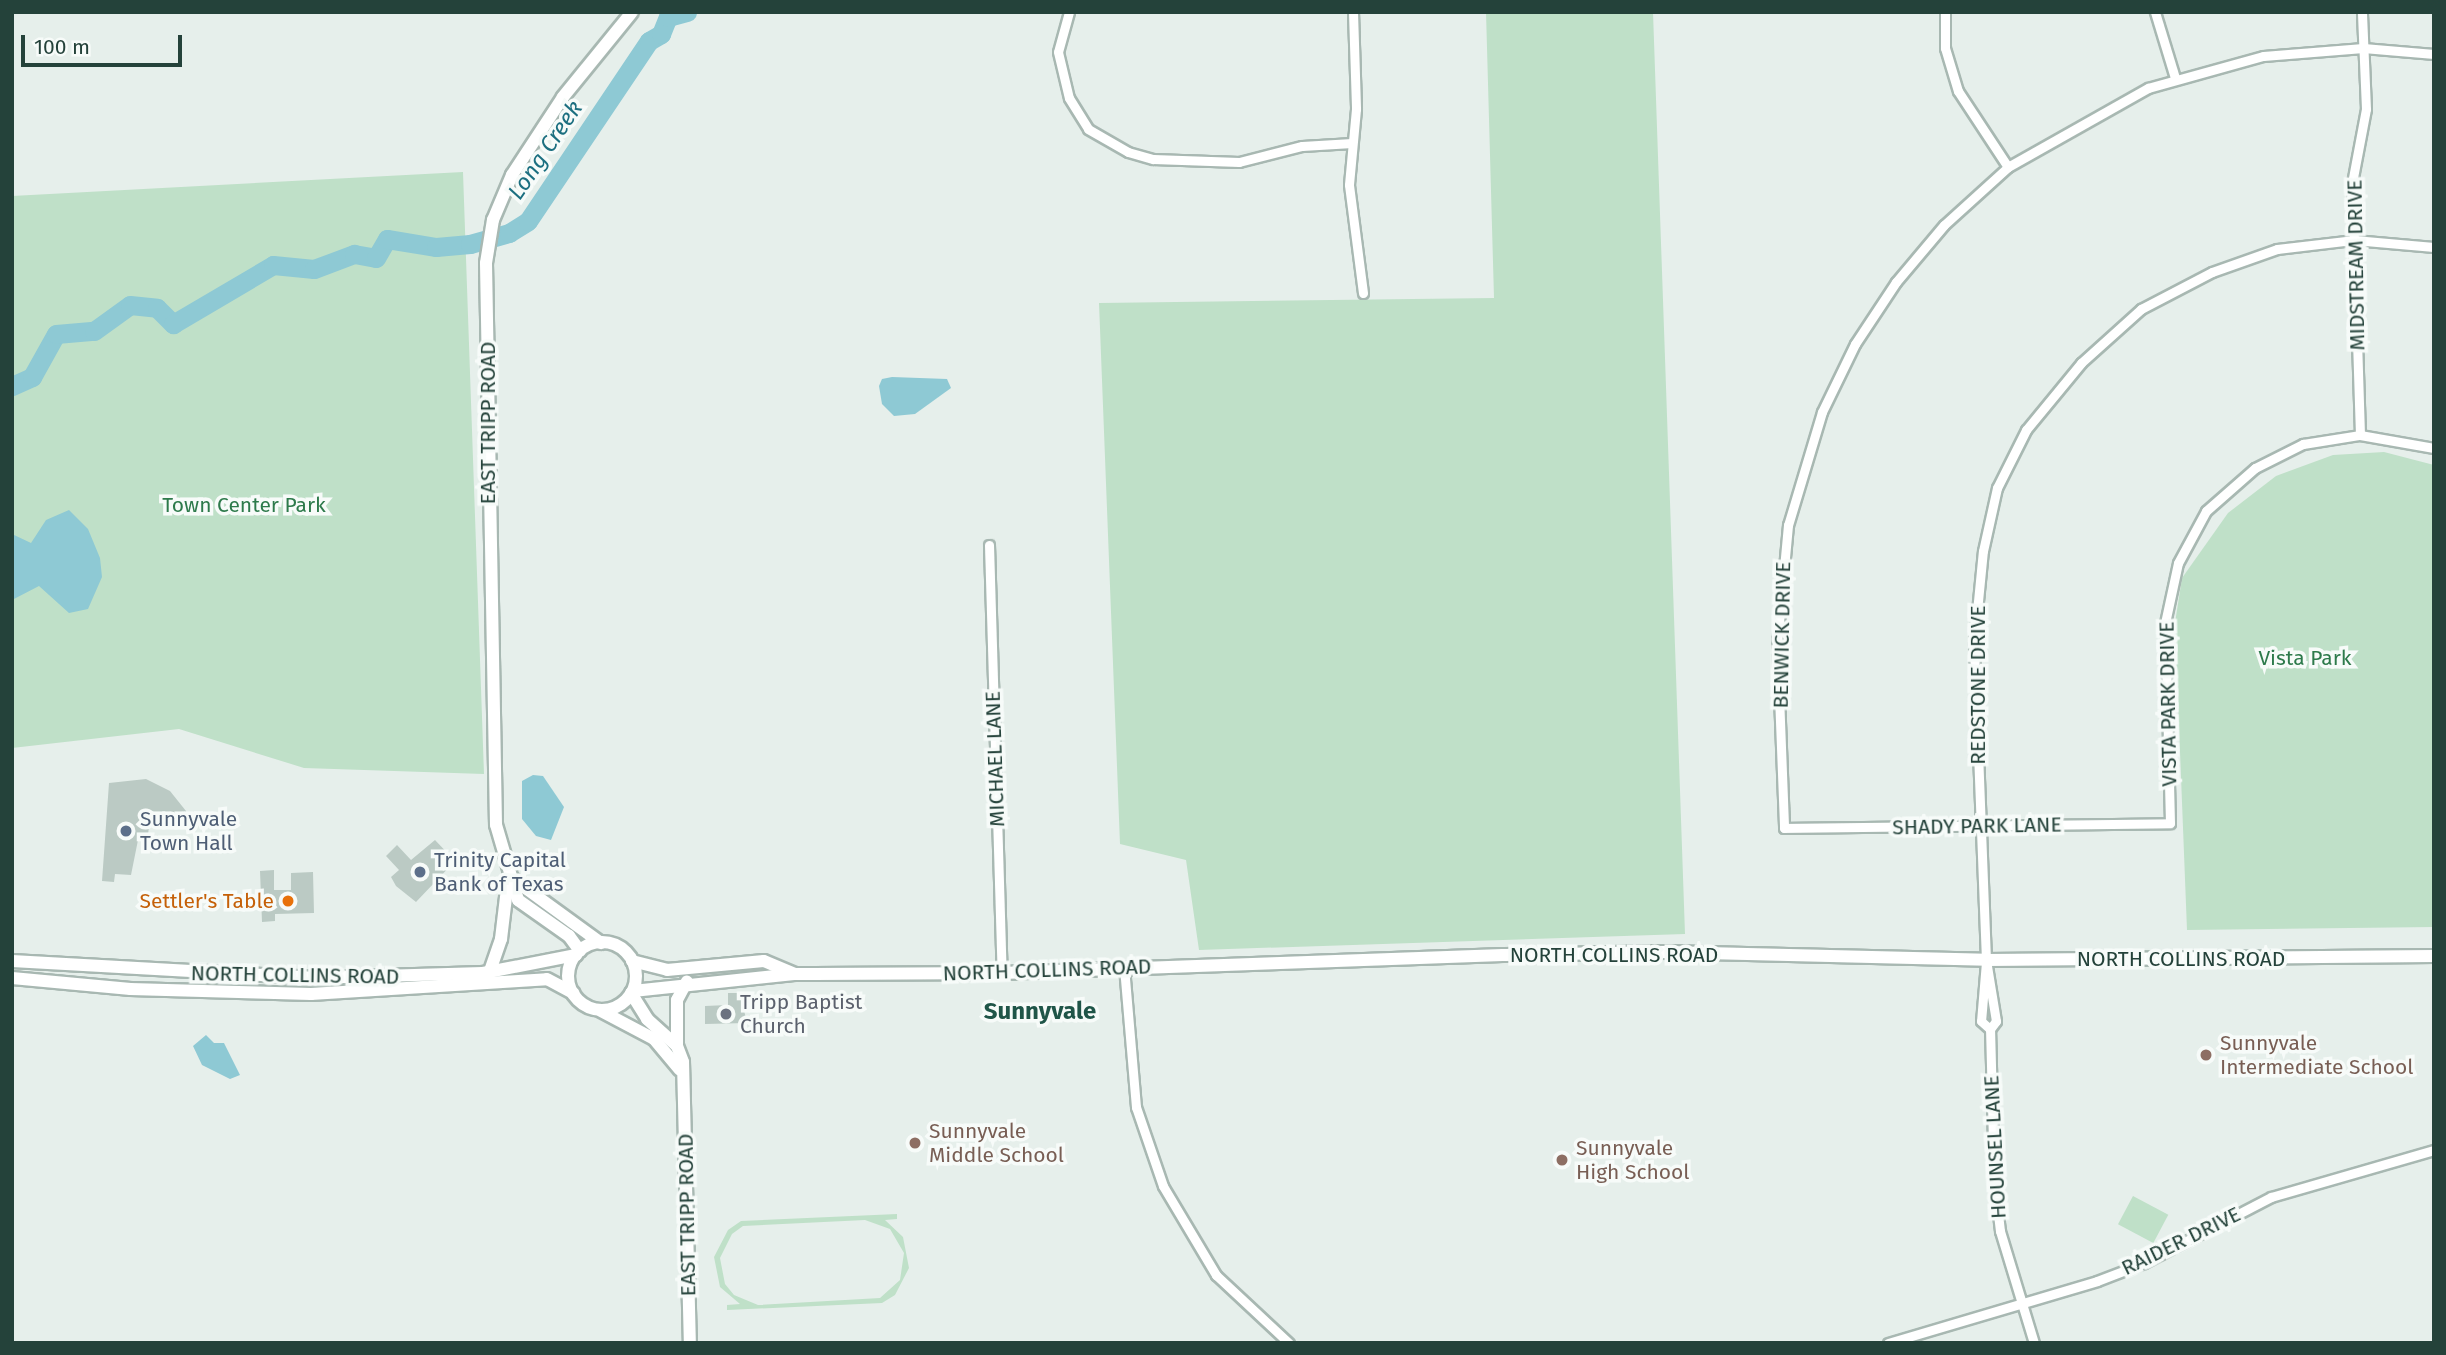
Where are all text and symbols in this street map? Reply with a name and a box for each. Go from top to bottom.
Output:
scale bar [24,21,186,65]
text: 100 m [34,34,90,60]
water label: Long Creek [502,95,588,205]
street label: MIDSTREAM DRIVE [2342,179,2370,351]
street label: EAST TRIPP ROAD [475,342,501,504]
park label: Town Center Park [162,492,326,518]
street label: BENWICK DRIVE [1768,561,1796,709]
street label: REDSTONE DRIVE [1965,605,1991,765]
street label: VISTA PARK DRIVE [2154,621,2182,787]
park label: Vista Park [2258,645,2352,671]
street label: MICHAEL LANE [980,691,1010,827]
place label: Sunnyvale Town Hall [140,806,237,856]
street label: SHADY PARK LANE [1892,812,2062,840]
marker: Sunnyvale Town Hall [118,823,134,839]
place label: Trinity Capital Bank of Texas [434,847,566,897]
marker: Trinity Capital Bank of Texas [412,864,428,880]
place label: Settler's Table [140,888,274,914]
marker: Settler's Table [280,893,296,909]
street label: NORTH COLLINS ROAD [1510,942,1718,968]
street label: NORTH COLLINS ROAD [2077,946,2285,972]
street label: NORTH COLLINS ROAD [942,954,1152,986]
street label: NORTH COLLINS ROAD [190,961,400,989]
place label: Tripp Baptist Church [740,989,862,1039]
district label: Sunnyvale [984,998,1096,1026]
marker: Tripp Baptist Church [718,1006,734,1022]
place label: Sunnyvale Intermediate School [2220,1030,2413,1080]
marker: Sunnyvale Intermediate School [2198,1047,2214,1063]
street label: HOUNSEL LANE [1979,1075,2011,1219]
place label: Sunnyvale Middle School [929,1118,1064,1168]
street label: EAST TRIPP ROAD [673,1133,701,1297]
marker: Sunnyvale Middle School [907,1135,923,1151]
place label: Sunnyvale High School [1576,1135,1689,1185]
marker: Sunnyvale High School [1554,1152,1570,1168]
street label: RAIDER DRIVE [2117,1201,2245,1281]

